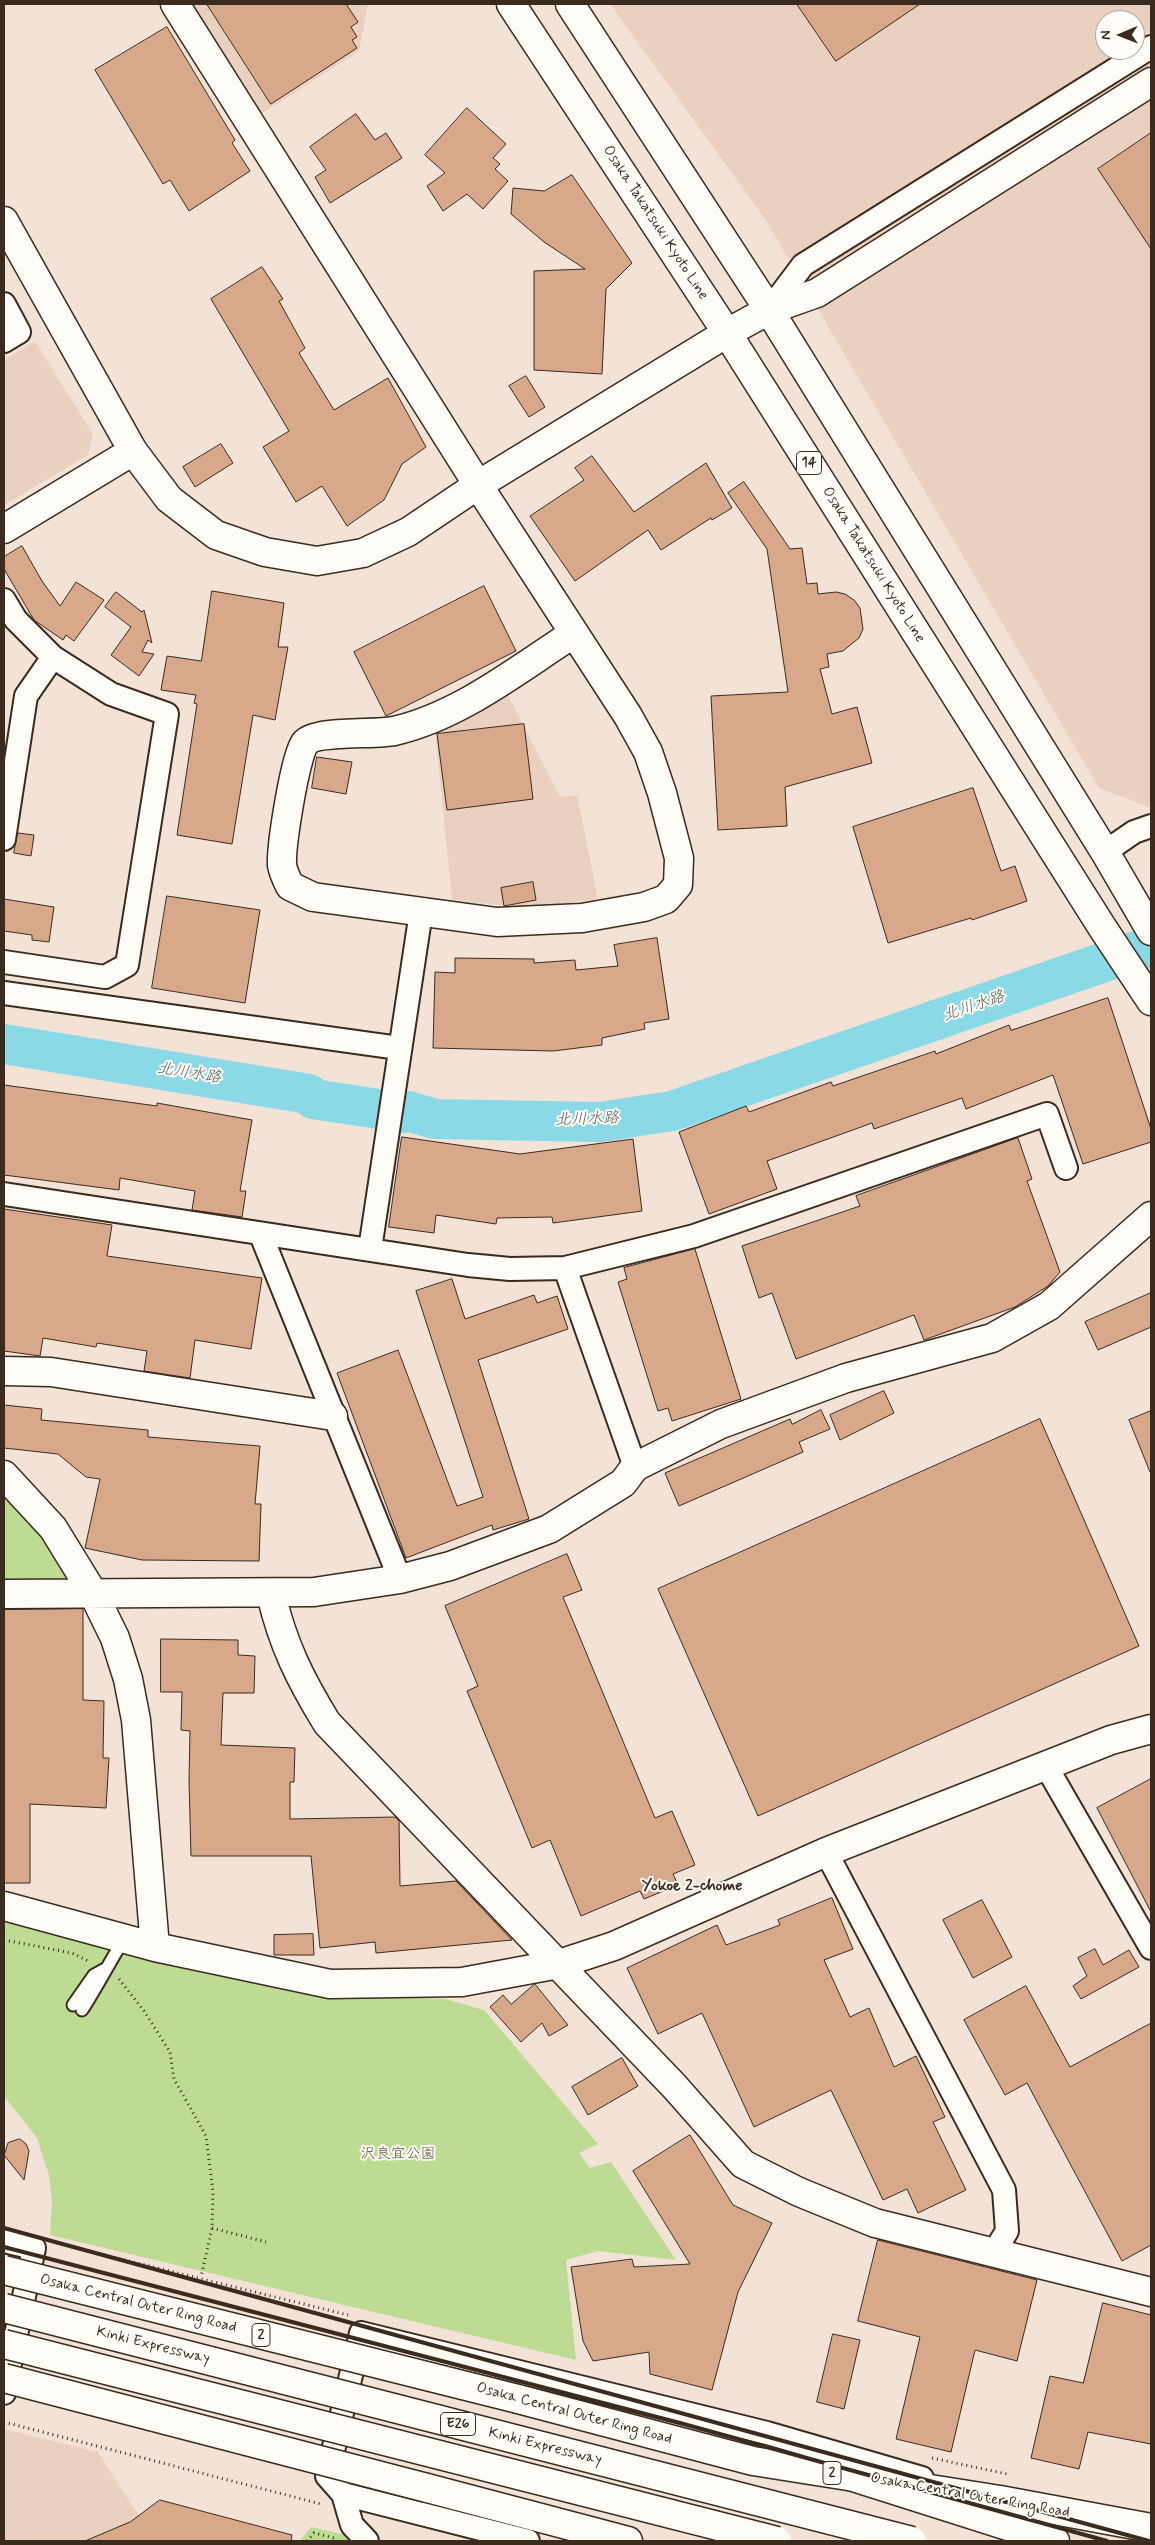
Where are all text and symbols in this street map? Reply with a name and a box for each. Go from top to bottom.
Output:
north arrow [1095,10,1145,60]
text: N [1097,30,1115,40]
street label: Osaka Takatsuki Kyoto Line [598,142,712,304]
road number: 14 [796,452,822,474]
street label: Osaka Takatsuki Kyoto Line [818,484,928,646]
water label: 北川水路 [941,988,1007,1026]
water label: 北川水路 [156,1060,222,1088]
water label: 北川水路 [555,1109,619,1131]
district label: Yokoe 2-chome [642,1877,742,1897]
park label: 沢良宜公園 [361,2146,435,2164]
street label: Osaka Central Outer Ring Road [38,2271,238,2337]
street label: Kinki Expressway [94,2323,212,2369]
road number: 2 [252,2324,270,2346]
street label: Osaka Central Outer Ring Road [474,2379,674,2449]
road number: E26 [440,2412,476,2436]
street label: Kinki Expressway [486,2424,604,2470]
road number: 2 [823,2462,841,2484]
street label: Osaka Central Outer Ring Road [869,2470,1071,2522]

